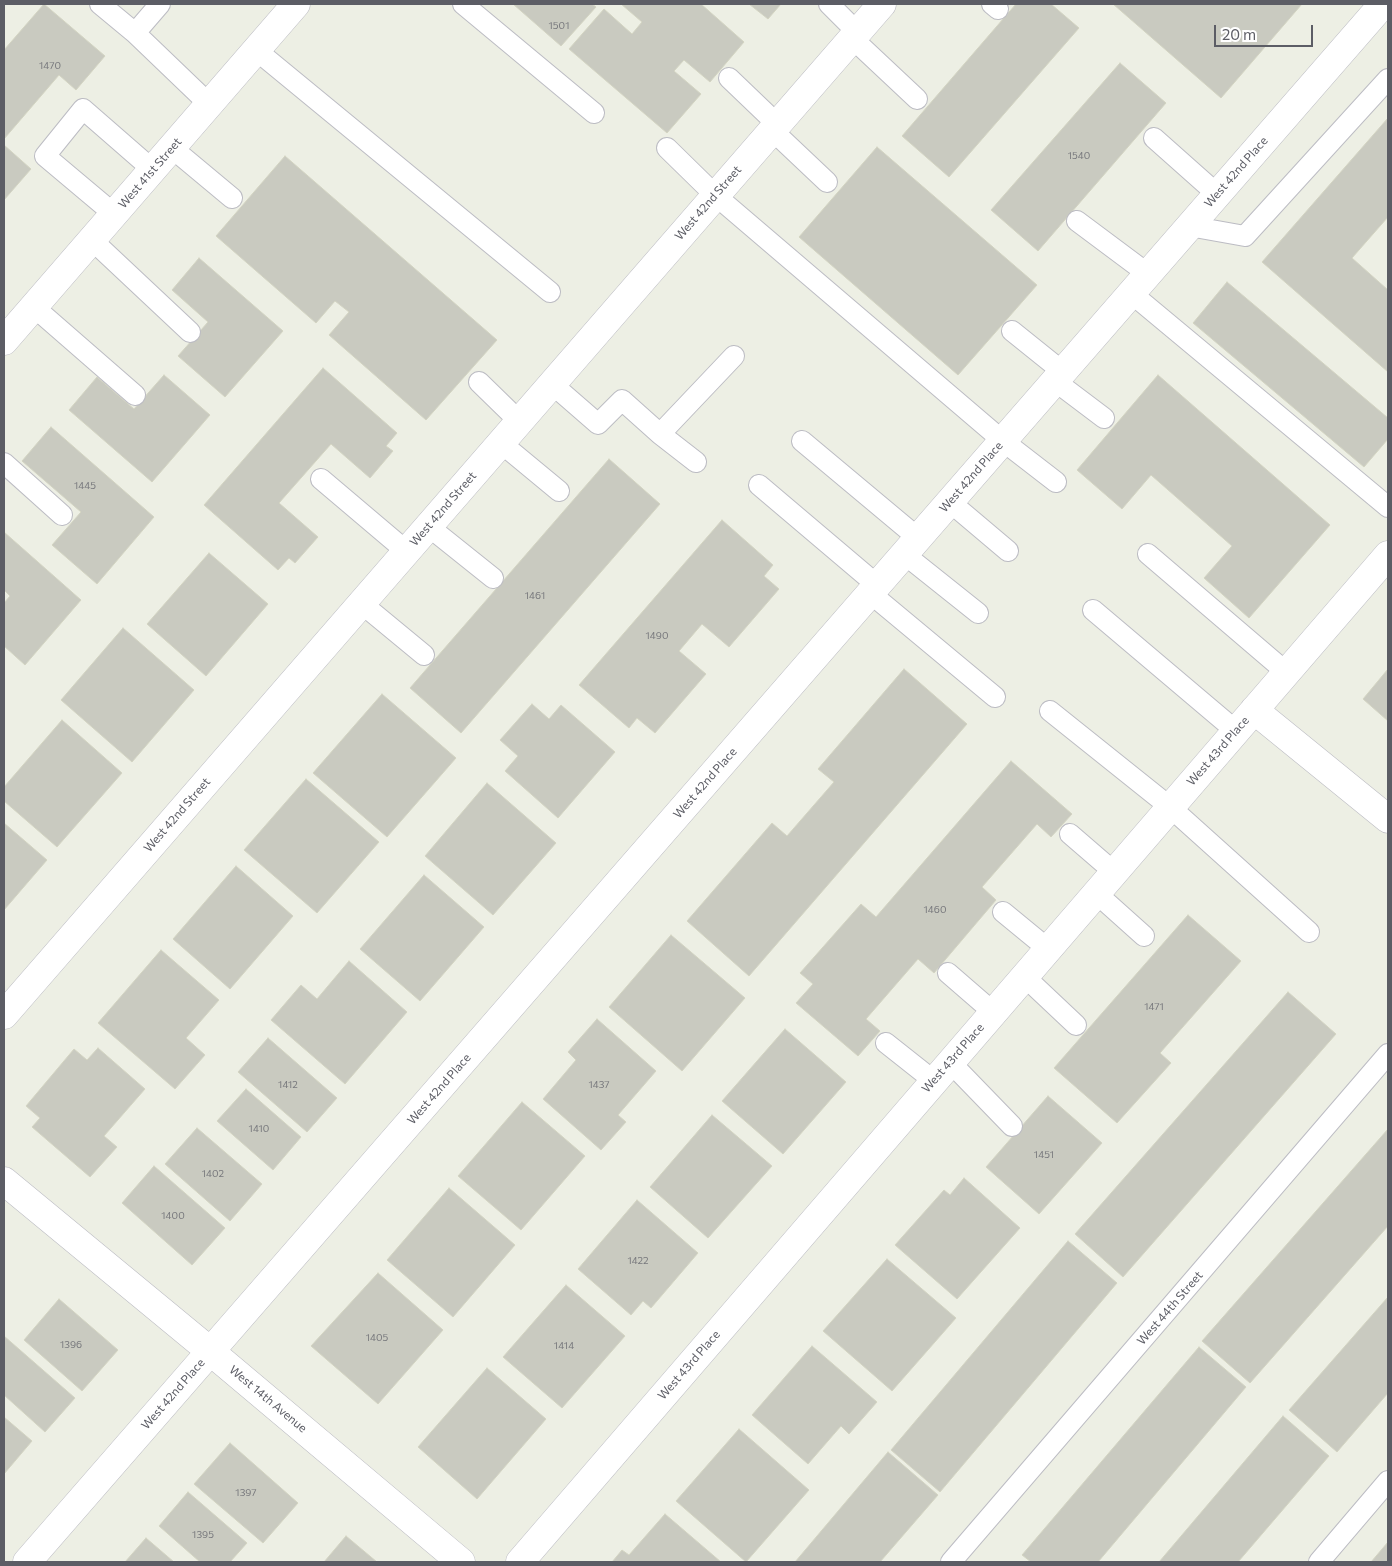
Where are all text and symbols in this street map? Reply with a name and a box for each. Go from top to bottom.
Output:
scale bar [1217,15,1316,47]
house number: 1501 [549,20,569,32]
text: 20 m [1222,25,1256,43]
house number: 1470 [39,60,61,72]
street label: West 42nd Place [1201,134,1271,210]
street label: West 41st Street [115,135,185,211]
house number: 1540 [1068,150,1090,162]
street label: West 42nd Street [672,163,744,243]
street label: West 42nd Place [936,439,1006,515]
street label: West 42nd Street [407,469,479,549]
house number: 1445 [74,480,96,492]
house number: 1461 [525,590,545,602]
house number: 1490 [646,630,668,642]
street label: West 43rd Place [1184,713,1252,789]
street label: West 42nd Place [670,745,740,821]
street label: West 42nd Street [141,775,213,855]
house number: 1460 [924,904,946,916]
house number: 1471 [1144,1001,1164,1013]
street label: West 43rd Place [919,1020,987,1096]
street label: West 42nd Place [404,1051,474,1127]
house number: 1412 [278,1079,298,1091]
house number: 1437 [588,1079,610,1091]
house number: 1410 [249,1123,269,1135]
house number: 1451 [1034,1149,1054,1161]
house number: 1402 [202,1168,224,1180]
house number: 1400 [161,1210,185,1222]
house number: 1422 [627,1255,649,1267]
street label: West 44th Street [1134,1268,1206,1348]
street label: West 43rd Place [655,1327,723,1403]
house number: 1405 [366,1332,388,1344]
house number: 1396 [60,1339,82,1351]
house number: 1414 [554,1340,574,1352]
street label: West 42nd Place [138,1356,208,1432]
street label: West 14th Avenue [226,1362,310,1436]
house number: 1397 [235,1487,257,1499]
house number: 1395 [192,1529,214,1541]

